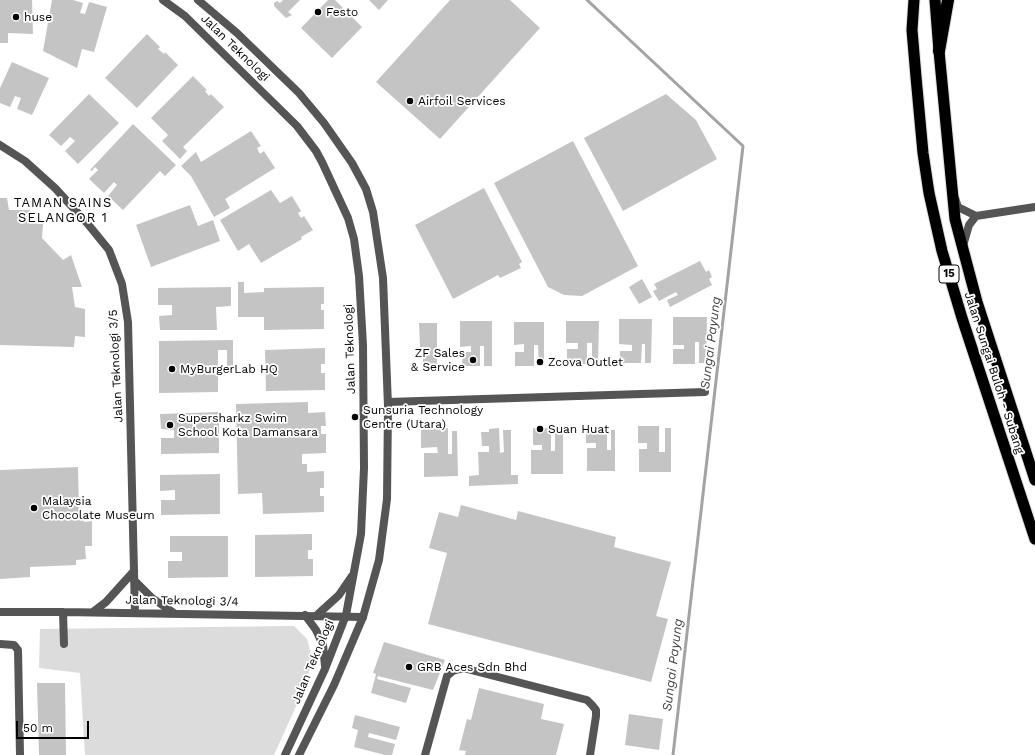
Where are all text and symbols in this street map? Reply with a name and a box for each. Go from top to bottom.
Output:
place label: Festo [326,5,358,19]
marker: Festo [313,7,323,17]
place label: huse [24,10,52,24]
marker: huse [11,12,21,22]
street label: Jalan Teknologi [198,12,272,84]
place label: Airfoil Services [418,94,506,108]
marker: Airfoil Services [405,96,415,106]
district label: TAMAN SAINS SELANGOR 1 [14,195,112,226]
road number: 15 [939,265,959,283]
street label: Jalan Sungai Buloh - Subang [961,290,1027,456]
water label: Sungai Payung [698,296,724,390]
street label: Jalan Teknologi [341,304,359,394]
street label: Jalan Teknologi 3/5 [106,309,126,423]
place label: ZF Sales & Service [411,346,465,374]
marker: ZF Sales & Service [468,355,478,365]
place label: Zcova Outlet [548,355,623,369]
marker: Zcova Outlet [535,357,545,367]
place label: MyBurgerLab HQ [180,362,278,376]
marker: MyBurgerLab HQ [167,364,177,374]
place label: Sunsuria Technology Centre (Utara) [363,403,483,431]
place label: Supersharkz Swim School Kota Damansara [178,411,318,439]
marker: Sunsuria Technology Centre (Utara) [350,412,360,422]
marker: Supersharkz Swim School Kota Damansara [165,420,175,430]
place label: Suan Huat [548,422,609,436]
marker: Suan Huat [535,424,545,434]
place label: Malaysia Chocolate Museum [42,494,155,522]
marker: Malaysia Chocolate Museum [29,503,39,513]
street label: Jalan Teknologi 3/4 [125,593,239,609]
street label: Jalan Teknologi [289,618,337,706]
water label: Sungai Payung [660,618,686,712]
place label: GRB Aces Sdn Bhd [417,660,527,674]
marker: GRB Aces Sdn Bhd [404,662,414,672]
scale bar [18,713,91,739]
text: 50 m [23,721,53,735]

